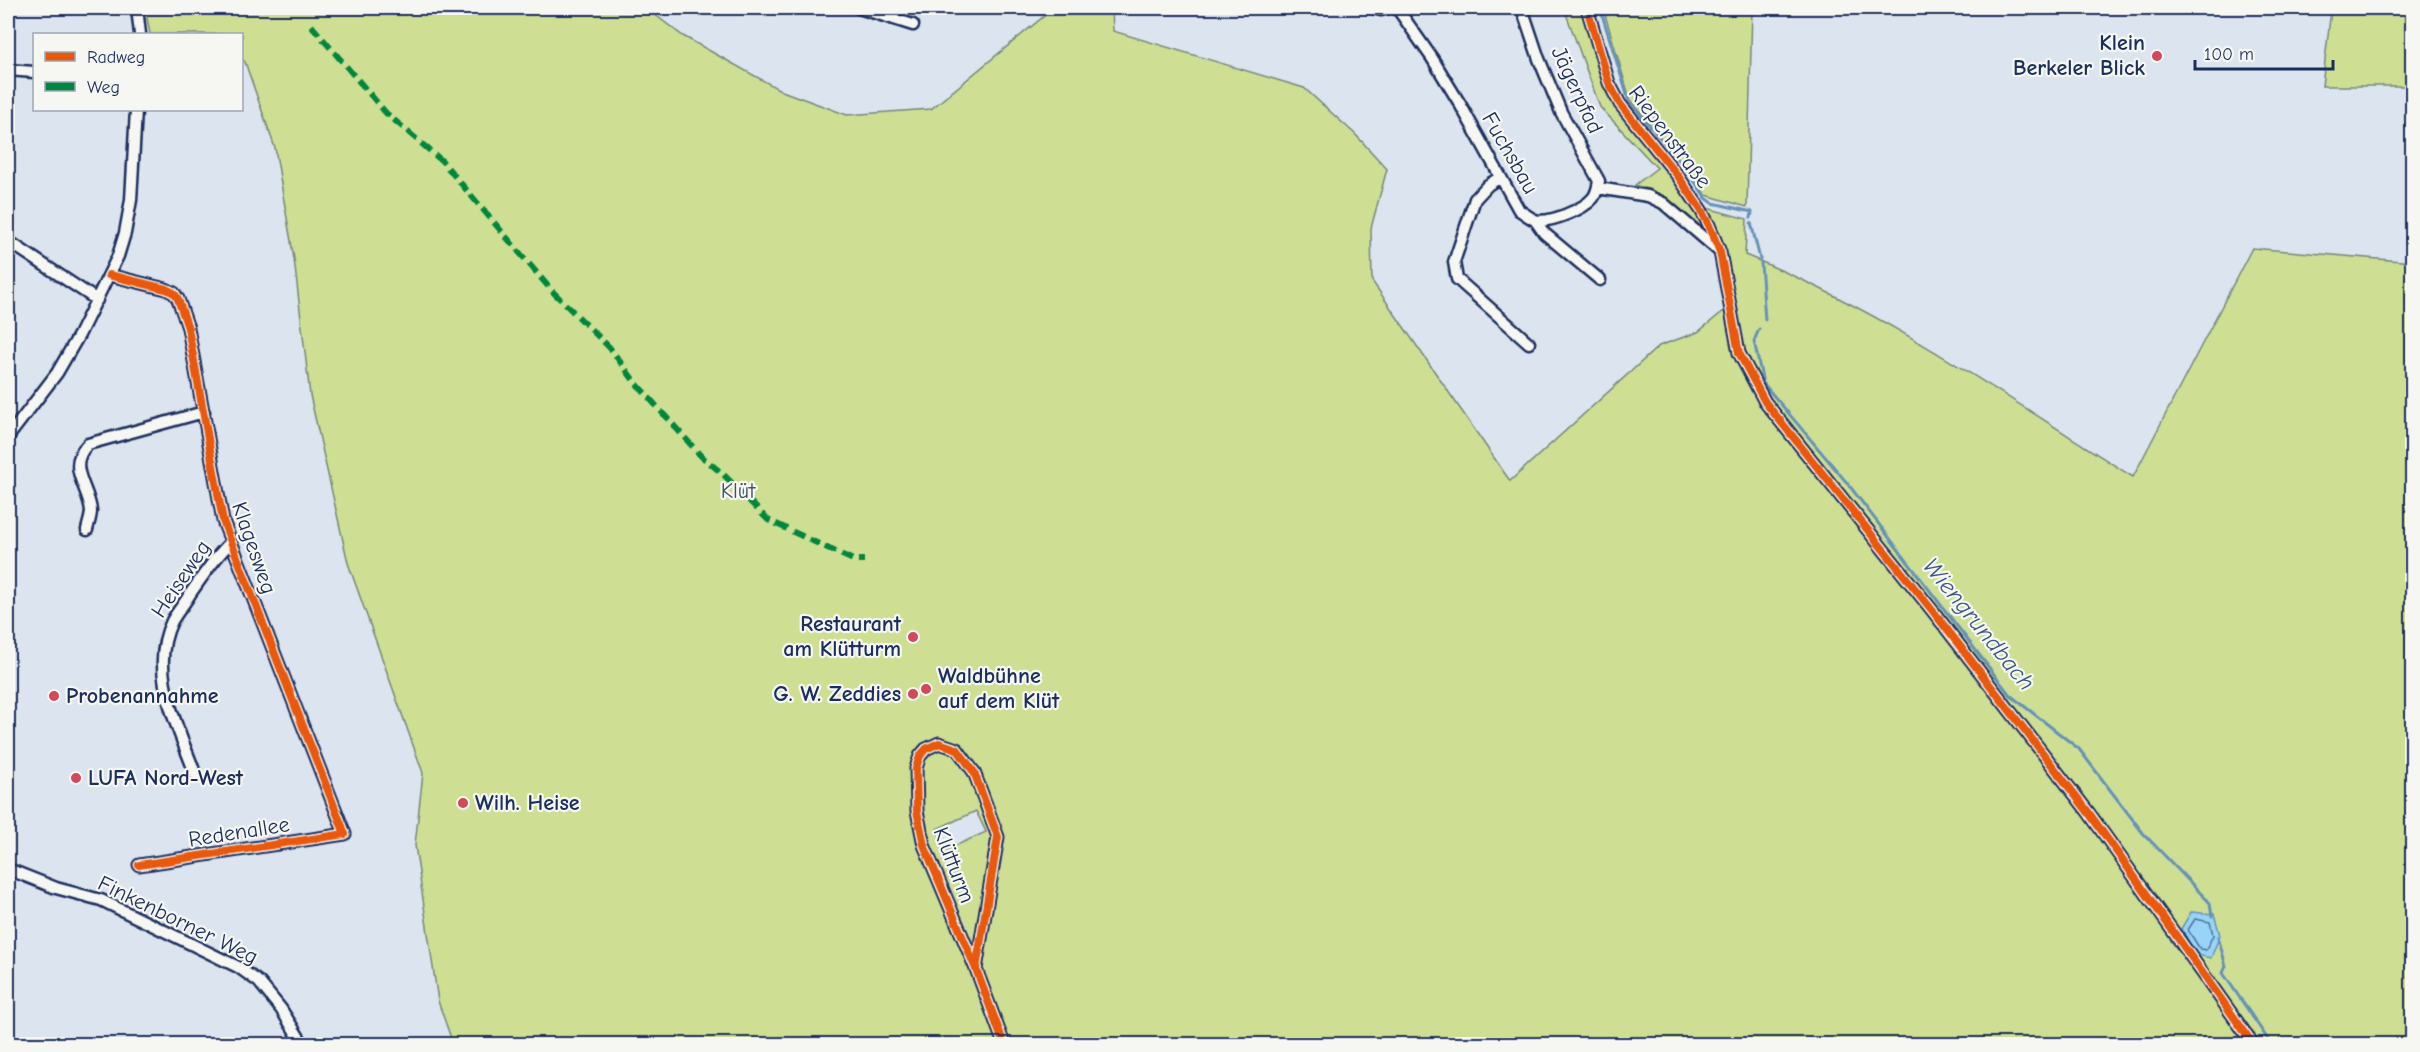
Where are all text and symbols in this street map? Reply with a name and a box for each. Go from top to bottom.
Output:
place label: Klein Berkeler Blick [2013,30,2145,81]
legend [33,33,243,111]
scale bar [2195,33,2333,71]
street label: Jägerpfad [1546,42,1608,138]
text: 100 m [2204,44,2254,65]
text: Radweg [87,47,145,68]
marker: Klein Berkeler Blick [2150,49,2164,63]
text: Weg [87,77,120,98]
street label: Riepenstraße [1623,81,1717,193]
street label: Fuchsbau [1476,108,1544,198]
park label: Klüt [721,478,756,504]
street label: Klagesweg [226,498,282,598]
street label: Heiseweg [146,535,216,623]
water label: Wiengrundbach [1917,552,2041,696]
place label: Restaurant am Klütturm [783,611,902,662]
marker: Restaurant am Klütturm [906,630,920,644]
place label: Waldbühne auf dem Klüt [938,663,1060,714]
place label: G. W. Zeddies [773,681,901,707]
marker: Waldbühne auf dem Klüt [919,682,933,696]
place label: Probenannahme [66,683,219,709]
marker: G. W. Zeddies [906,687,920,701]
marker: Probenannahme [47,689,61,703]
place label: LUFA Nord-West [88,765,244,791]
marker: LUFA Nord-West [69,771,83,785]
place label: Wilh. Heise [475,790,580,816]
marker: Wilh. Heise [456,796,470,810]
street label: Redenallee [187,811,291,853]
street label: Klütturm [928,823,980,907]
street label: Finkenborner Weg [94,870,262,970]

